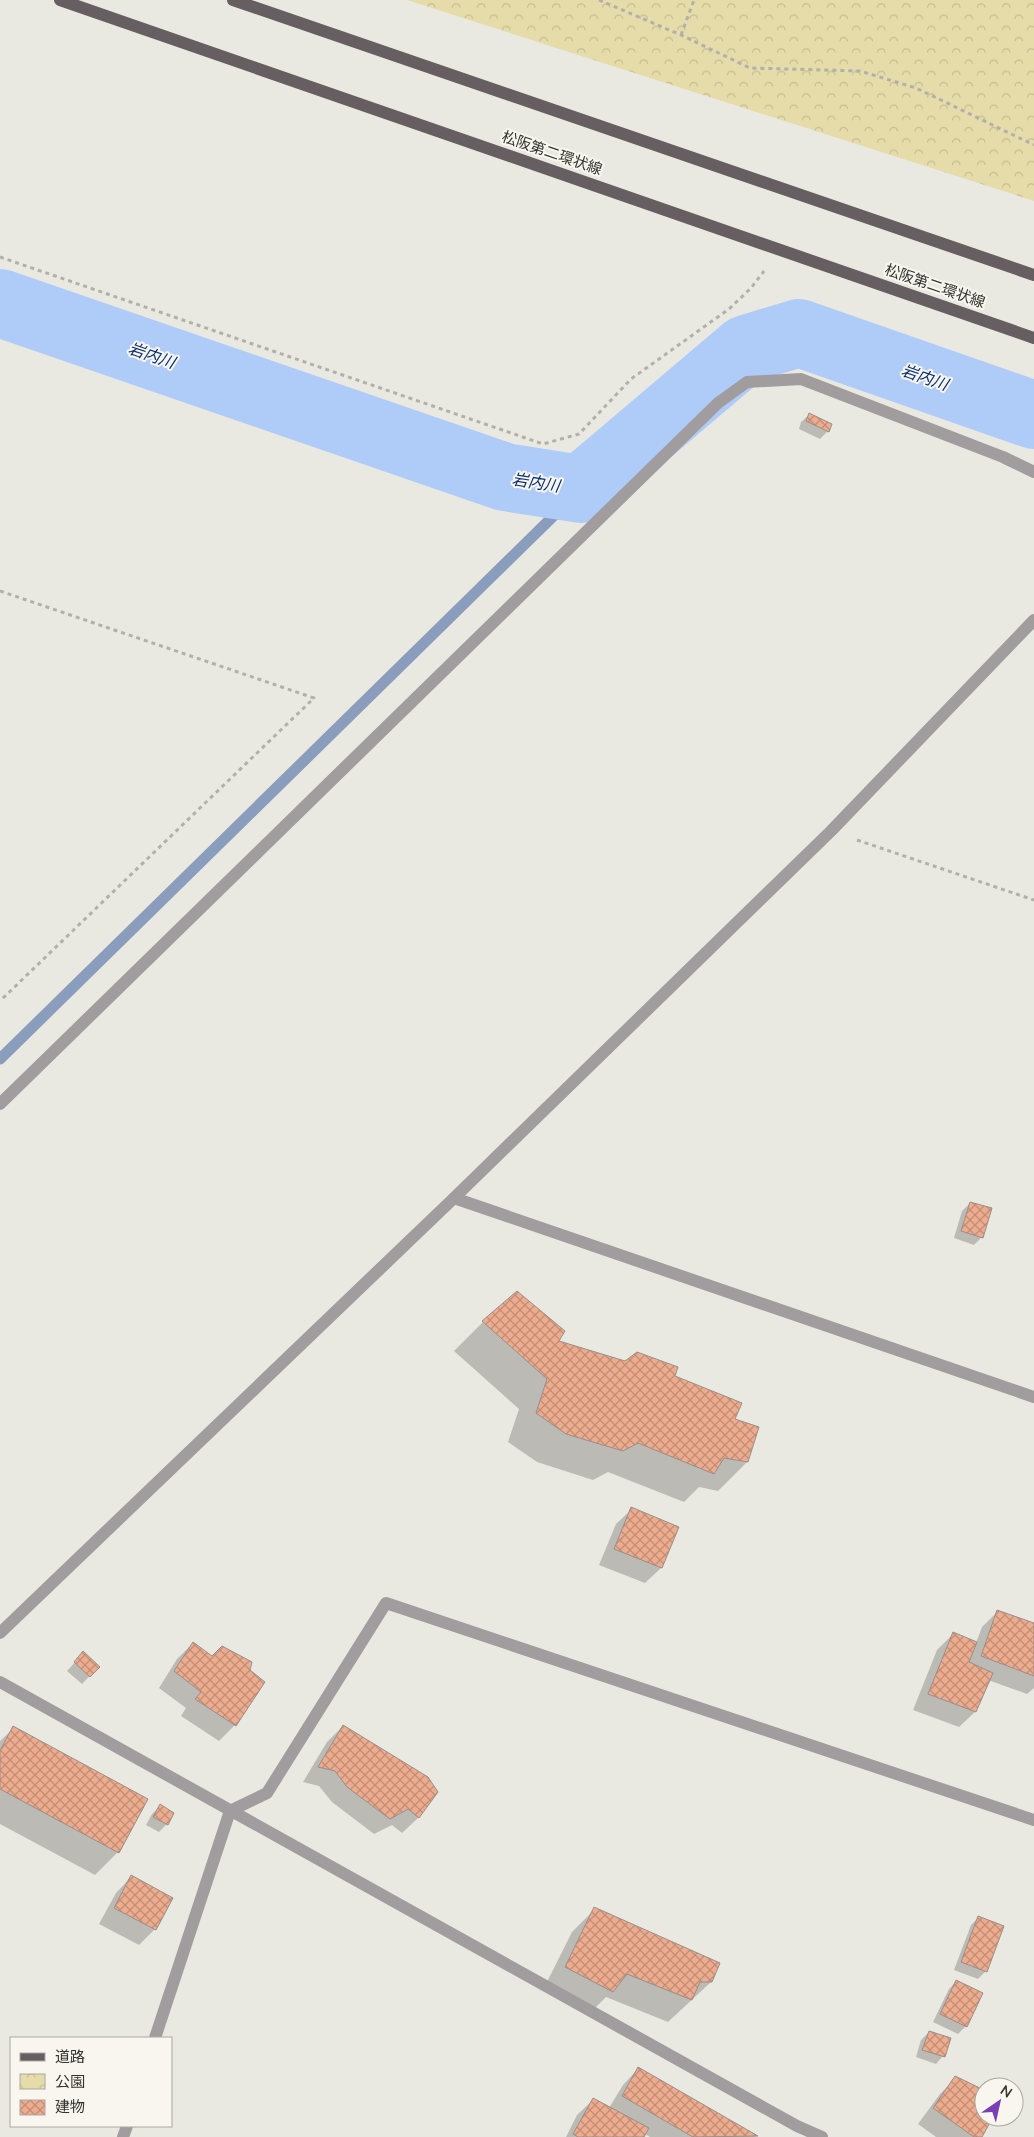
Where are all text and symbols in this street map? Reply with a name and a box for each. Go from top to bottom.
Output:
street label: 松阪第二環状線 [499,126,605,180]
street label: 松阪第二環状線 [882,259,988,313]
water label: 岩内川 [125,338,180,375]
water label: 岩内川 [898,360,953,397]
water label: 岩内川 [510,468,563,498]
legend [10,2037,172,2127]
text: 道路 [55,2047,85,2067]
text: 公園 [55,2072,85,2092]
north arrow [974,2077,1024,2127]
text: N [996,2081,1016,2102]
text: 建物 [55,2097,85,2117]

